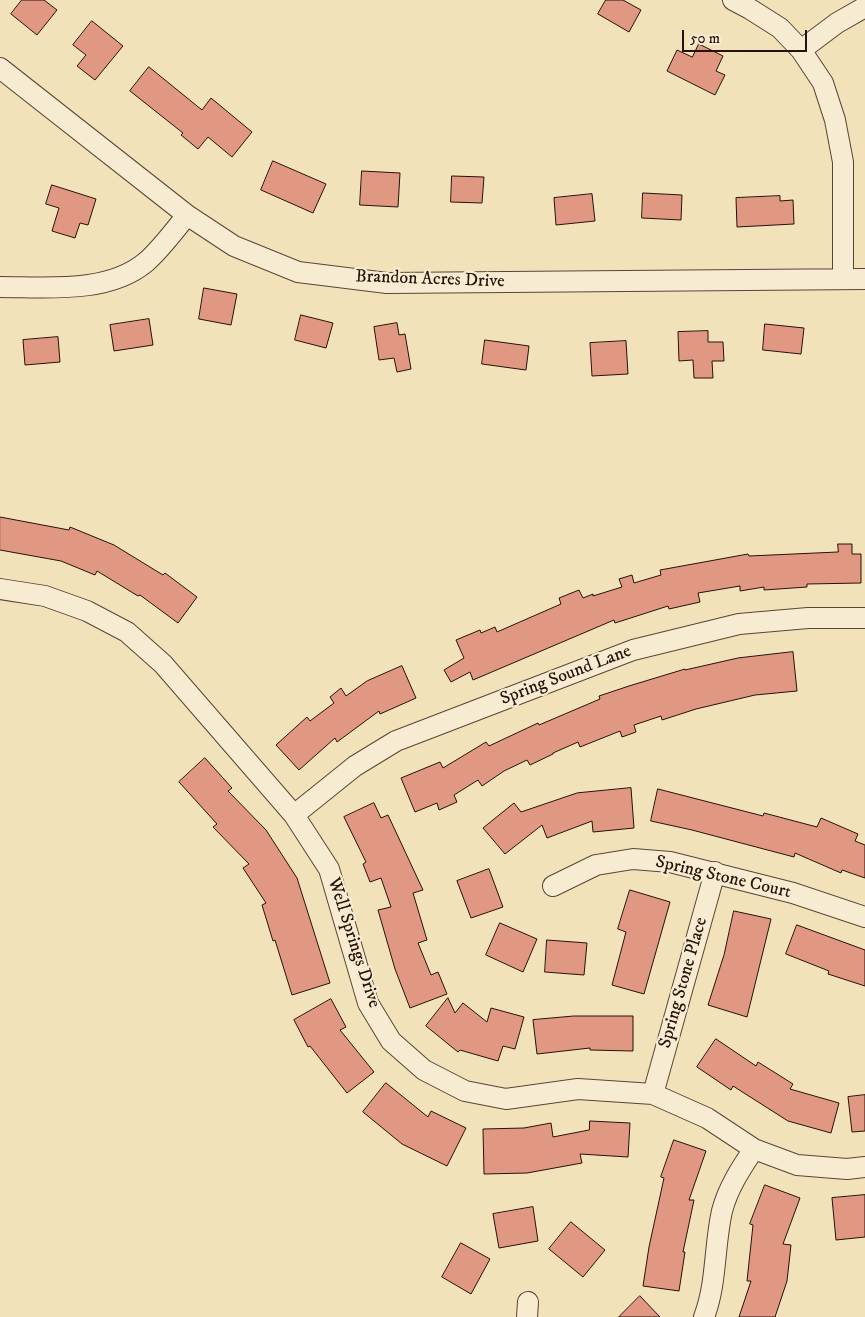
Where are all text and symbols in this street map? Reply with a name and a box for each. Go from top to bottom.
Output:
scale bar [685,20,810,52]
text: 50 m [690,29,720,48]
street label: Brandon Acres Drive [355,267,505,293]
street label: Spring Sound Lane [498,641,634,711]
street label: Spring Stone Court [653,852,793,904]
street label: Well Springs Drive [322,875,384,1011]
street label: Spring Stone Place [655,915,713,1051]

